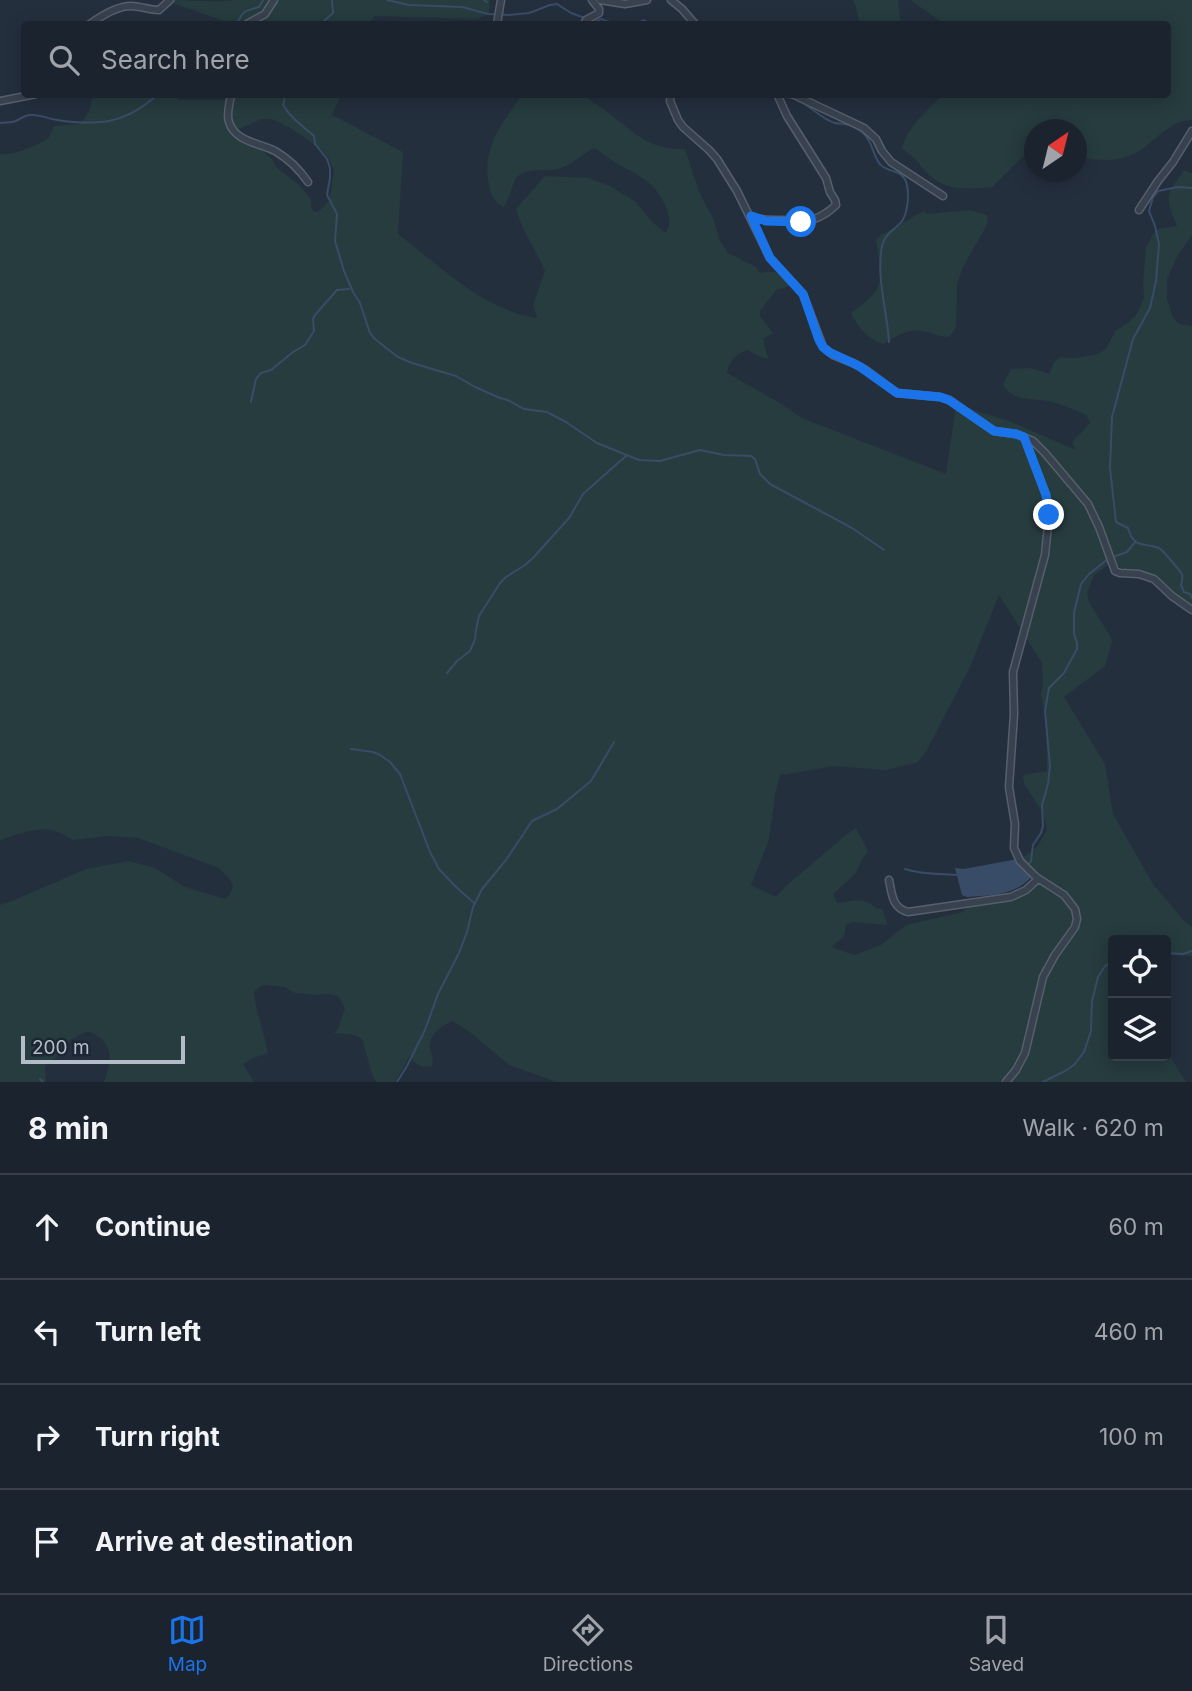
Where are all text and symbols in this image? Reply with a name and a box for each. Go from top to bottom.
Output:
search box [21,21,1171,98]
icon: search [45,41,83,79]
text: Search here [101,44,250,75]
north arrow [1024,119,1087,182]
route start [785,206,816,237]
route end [1033,499,1064,530]
map controls [1108,935,1171,1061]
button: locate [1108,935,1171,998]
button: layers [1108,998,1171,1061]
scale bar [21,1033,186,1065]
text: 200 m [32,1036,90,1059]
text: 8 min [28,1110,109,1146]
text: Walk · 620 m [1022,1114,1164,1142]
icon: ahead [28,1208,66,1246]
text: Continue [95,1211,211,1242]
text: 60 m [1109,1213,1164,1241]
icon: left [28,1313,66,1351]
text: Turn left [95,1316,201,1347]
text: 460 m [1094,1318,1164,1346]
icon: right [28,1418,66,1456]
text: Turn right [95,1421,220,1452]
text: 100 m [1099,1423,1164,1451]
icon: arrive [28,1523,66,1561]
text: Arrive at destination [95,1526,354,1557]
tab: Map [168,1611,207,1676]
tab: Directions [543,1611,633,1676]
tab: Saved [969,1611,1024,1676]

